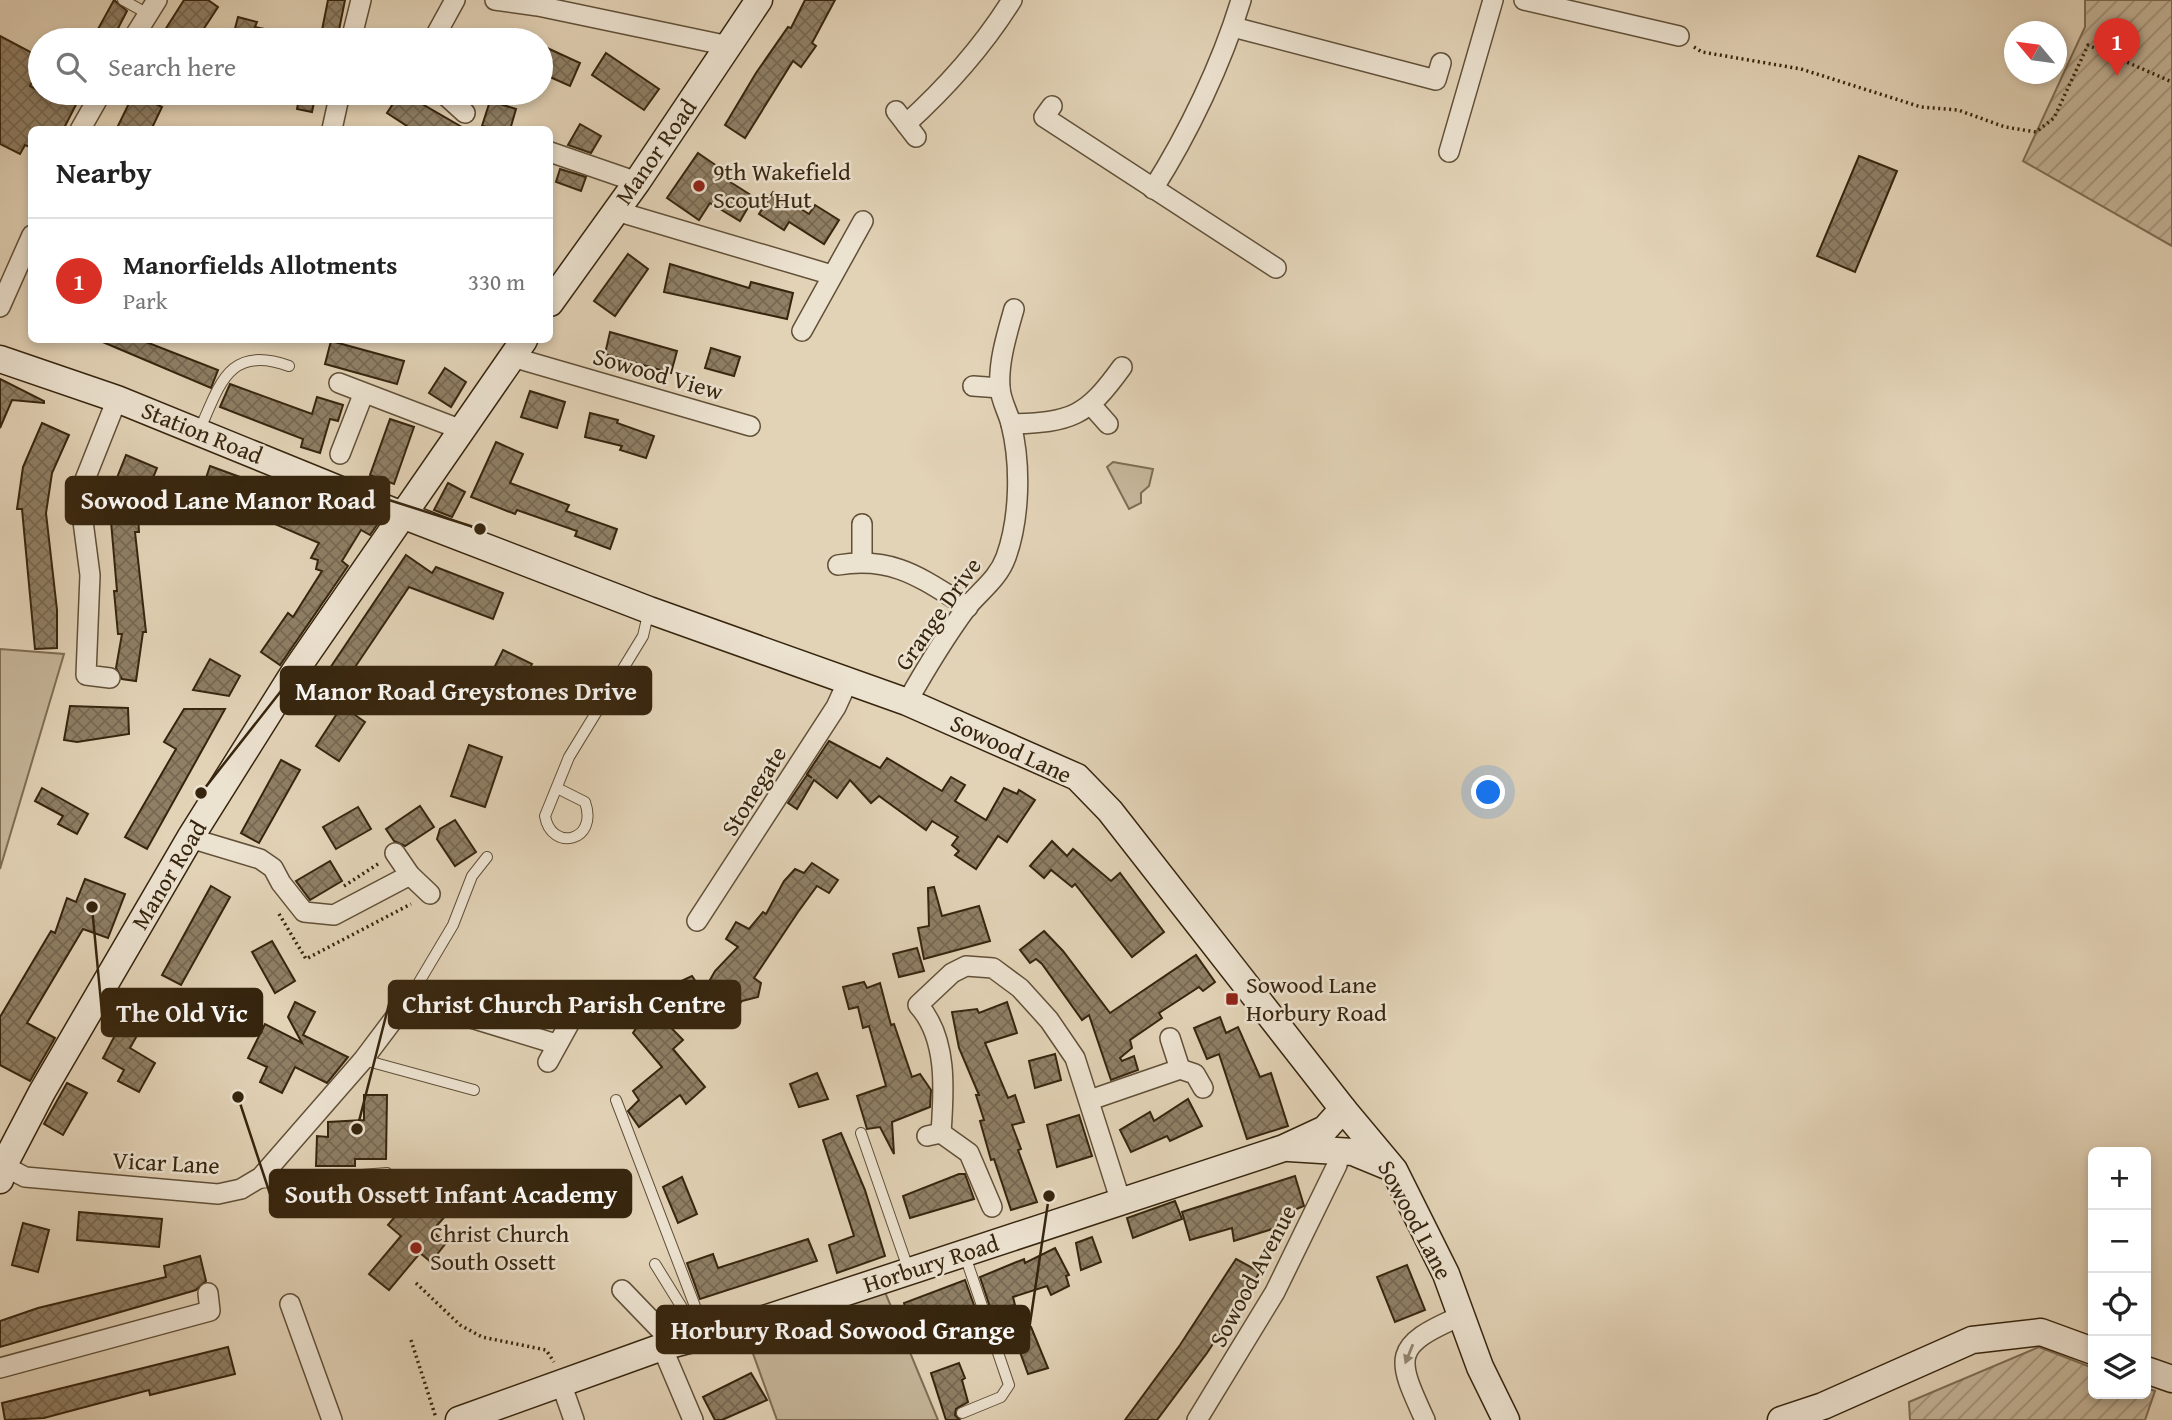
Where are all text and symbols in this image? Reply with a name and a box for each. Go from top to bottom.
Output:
pin: 1 [2094,18,2140,76]
north arrow [2004,21,2067,84]
search box [28,28,553,105]
text: Search here [108,47,236,86]
icon: search [52,48,90,86]
street label: Manor Road [606,91,705,212]
text: Nearby [56,150,152,194]
place label: 9th Wakefield Scout Hut [713,154,851,217]
marker: 9th Wakefield Scout Hut [691,178,707,194]
text: Manorfields Allotments [123,245,397,284]
text: 1 [73,265,85,298]
text: 330 m [468,265,525,298]
text: Park [123,284,167,317]
street label: Sowood View [589,338,727,409]
street label: Station Road [136,392,268,473]
callout: Sowood Lane Manor Road [66,477,389,524]
text: Sowood Lane Manor Road [80,480,376,519]
street label: Grange Drive [886,550,989,677]
callout: Manor Road Greystones Drive [281,667,651,714]
text: Manor Road Greystones Drive [295,671,637,710]
street label: Sowood Lane [945,705,1078,792]
street label: Stonegate [712,739,795,842]
your location [1471,775,1505,809]
street label: Manor Road [122,813,215,936]
place label: Sowood Lane Horbury Road [1246,967,1387,1030]
callout: Christ Church Parish Centre [389,981,740,1028]
text: Christ Church Parish Centre [402,984,726,1023]
callout: The Old Vic [102,989,262,1036]
marker: Sowood Lane Horbury Road [1224,991,1240,1007]
text: The Old Vic [116,993,248,1032]
street label: Vicar Lane [111,1142,221,1183]
map controls [2088,1147,2151,1399]
button: + [2088,1147,2151,1210]
street label: Sowood Lane [1369,1154,1462,1286]
callout: South Ossett Infant Academy [270,1170,631,1217]
text: South Ossett Infant Academy [285,1174,618,1213]
street label: Sowood Avenue [1200,1198,1305,1353]
button: − [2088,1210,2151,1273]
place label: Christ Church South Ossett [430,1216,570,1279]
street label: Horbury Road [858,1225,1003,1302]
marker: Christ Church South Ossett [408,1240,424,1256]
button: locate [2088,1273,2151,1336]
callout: Horbury Road Sowood Grange [657,1306,1029,1353]
text: Horbury Road Sowood Grange [671,1310,1015,1349]
button: layers [2088,1336,2151,1399]
one-way arrow [1403,1344,1414,1365]

